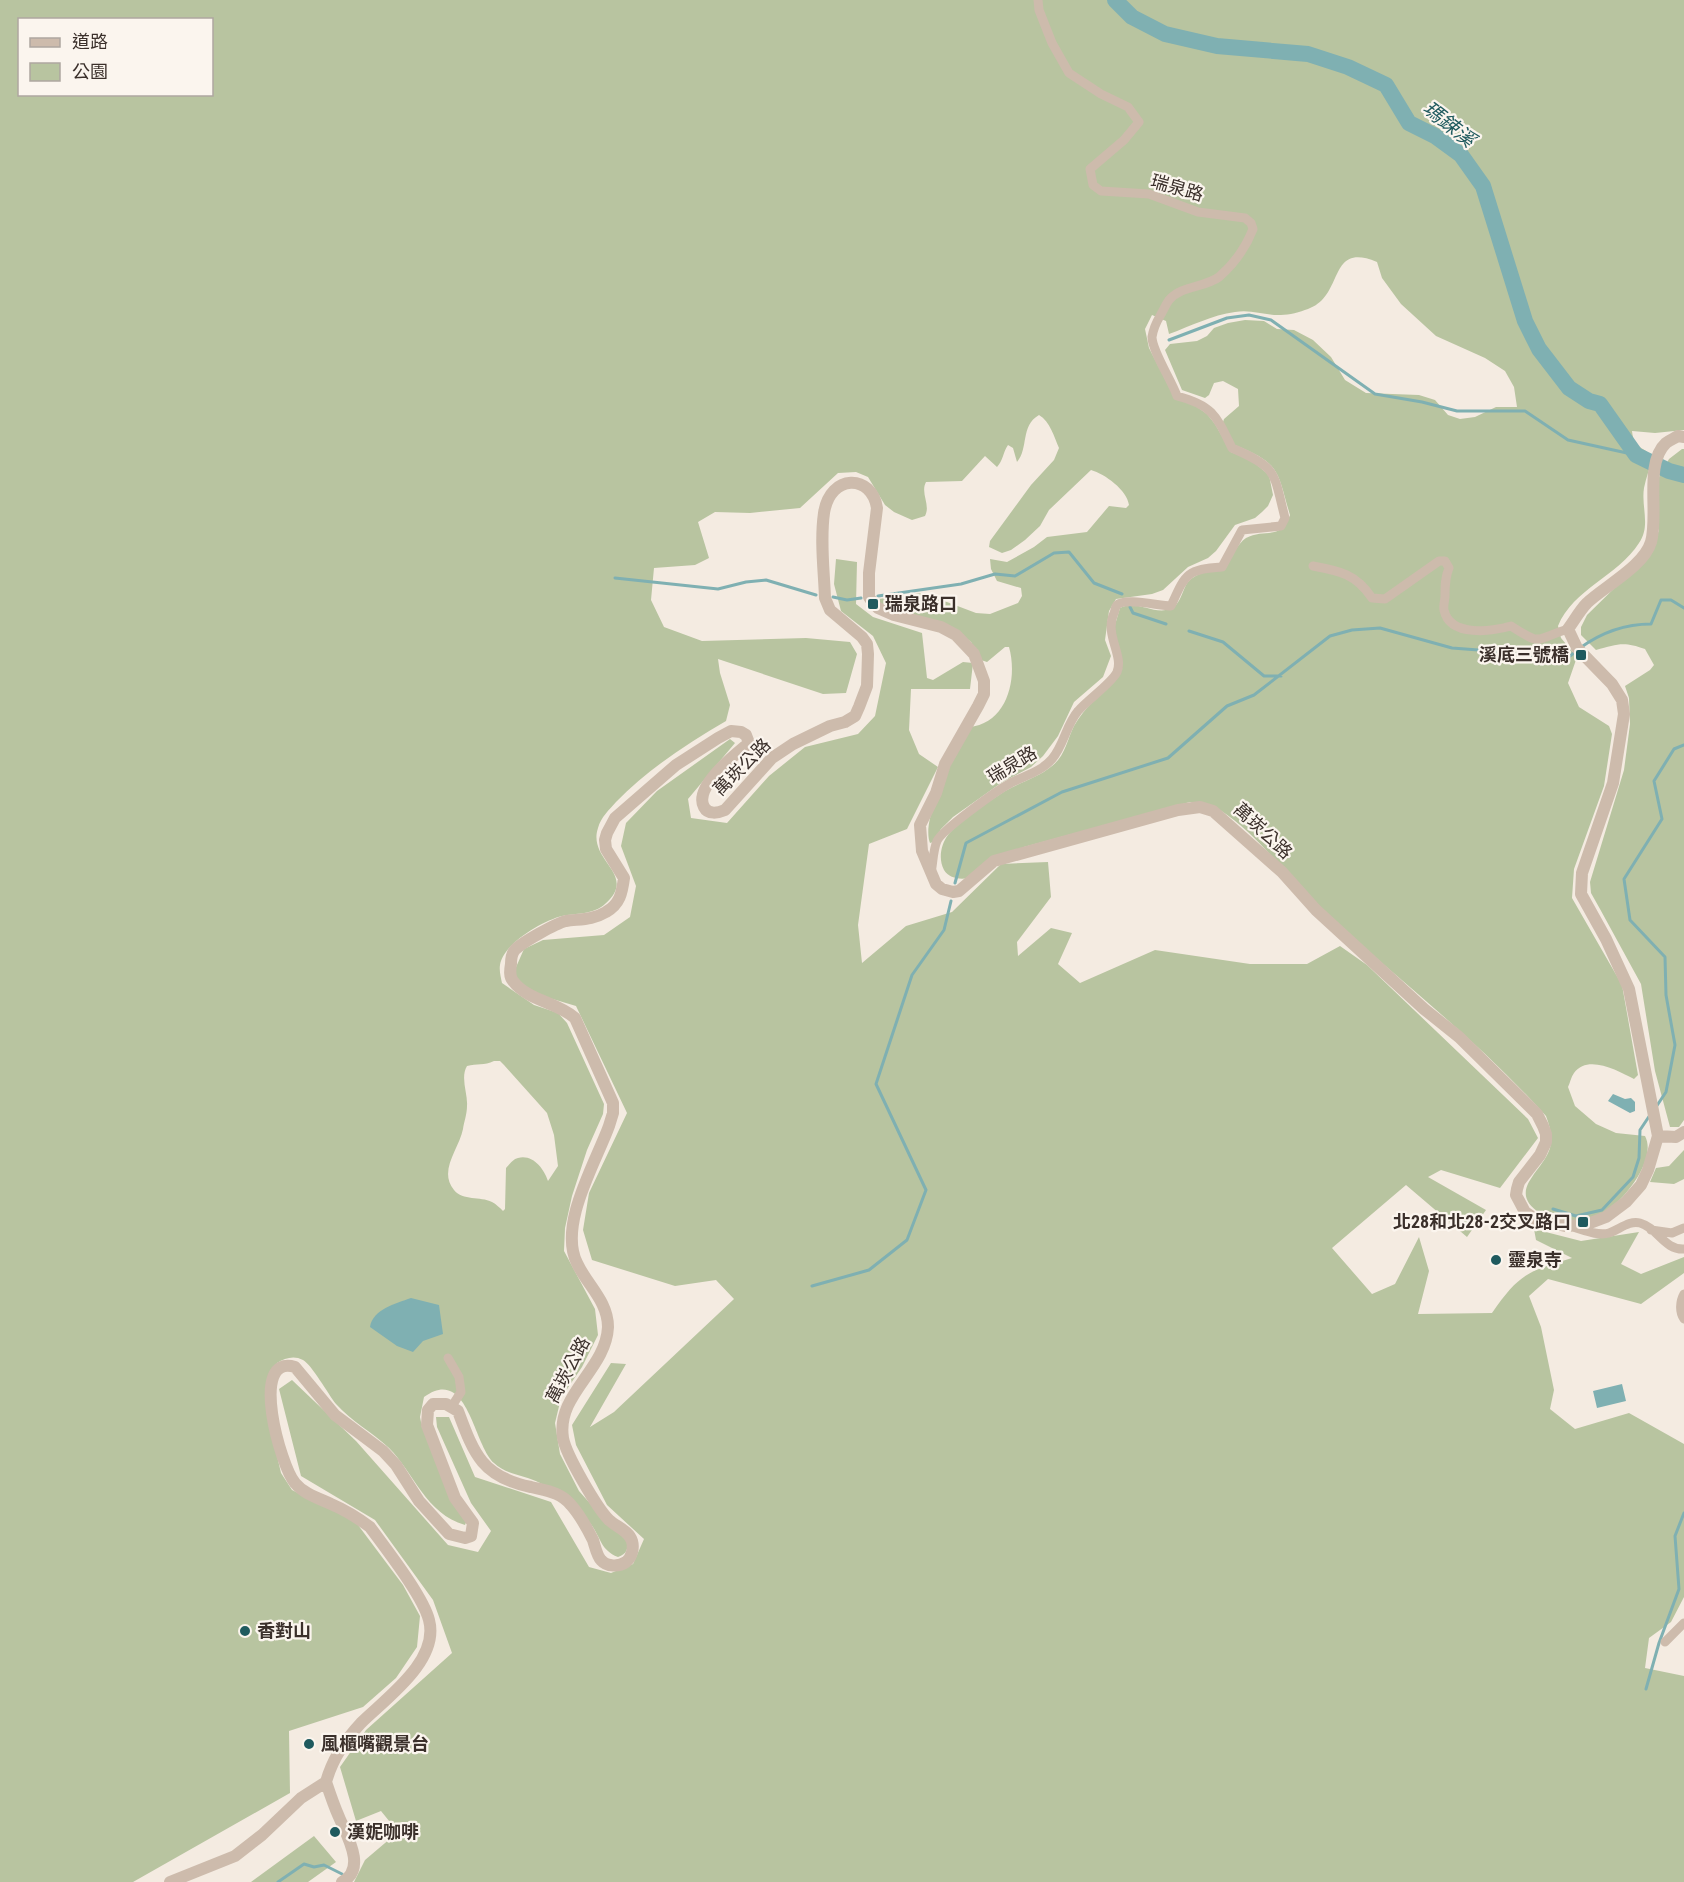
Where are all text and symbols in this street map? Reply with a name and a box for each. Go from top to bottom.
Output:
legend [18,18,213,96]
text: 道路 [72,31,108,52]
text: 公園 [72,61,108,82]
water label: 瑪鋉溪 [1418,96,1482,154]
street label: 瑞泉路 [1148,170,1206,205]
place label: 瑞泉路口 [885,593,957,614]
marker: 瑞泉路口 [866,597,880,611]
place label: 溪底三號橋 [1479,644,1569,665]
marker: 溪底三號橋 [1574,648,1588,662]
street label: 萬崁公路 [709,734,775,800]
street label: 瑞泉路 [983,742,1040,787]
street label: 萬崁公路 [1230,798,1297,863]
place label: 北28和北28-2交叉路口 [1393,1211,1571,1232]
marker: 北28和北28-2交叉路口 [1576,1215,1590,1229]
place label: 靈泉寺 [1508,1249,1562,1270]
marker: 靈泉寺 [1489,1253,1503,1267]
street label: 萬崁公路 [541,1333,594,1406]
place label: 香對山 [257,1620,311,1641]
marker: 香對山 [238,1624,252,1638]
place label: 風櫃嘴觀景台 [321,1733,429,1754]
marker: 風櫃嘴觀景台 [302,1737,316,1751]
place label: 漢妮咖啡 [347,1821,419,1842]
marker: 漢妮咖啡 [328,1825,342,1839]

